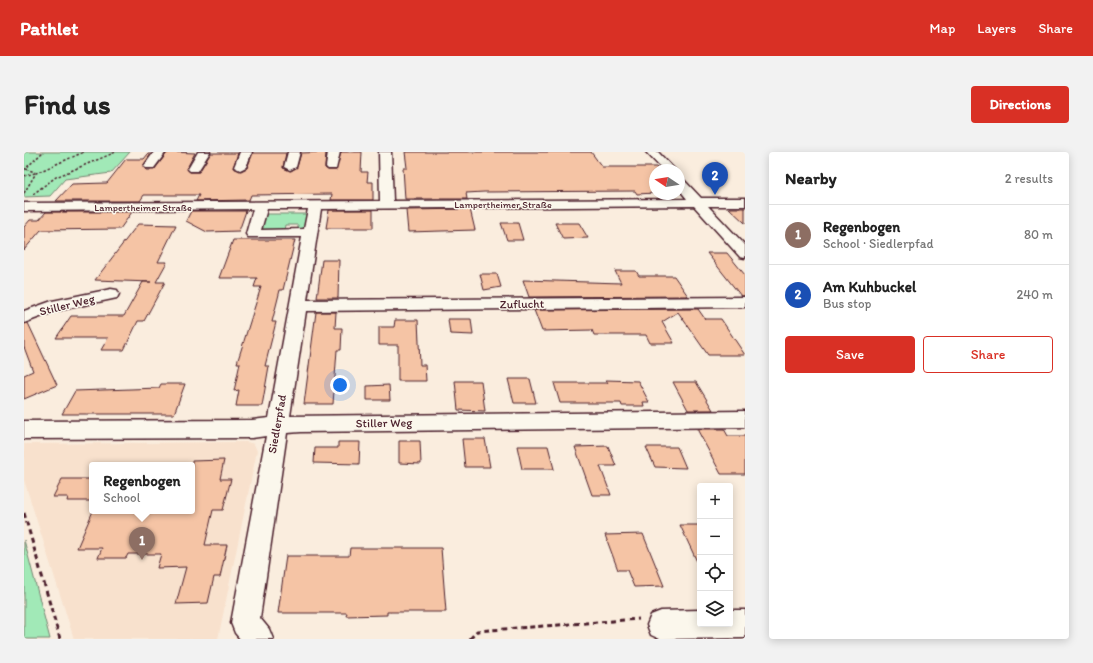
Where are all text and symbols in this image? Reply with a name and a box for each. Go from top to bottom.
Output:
text: Pathlet [20,17,78,40]
text: Map [930,20,955,37]
text: Layers [977,20,1016,37]
text: Share [1038,20,1073,37]
button: Directions [971,86,1069,123]
text: Find us [24,87,111,121]
pin: 2 [702,162,728,195]
north arrow [649,164,685,200]
text: Nearby [785,168,837,188]
text: 2 results [1005,171,1053,186]
street label: Lampertheimer Straße [454,198,552,211]
street label: Lampertheimer Straße [94,201,192,214]
text: Regenbogen [823,218,900,236]
text: 1 [795,227,801,242]
text: 80 m [1024,227,1053,242]
text: School · Siedlerpfad [823,236,934,251]
text: Am Kuhbuckel [823,278,916,296]
text: 2 [795,287,801,302]
text: 240 m [1016,287,1053,302]
street label: Stiller Weg [38,291,97,319]
text: Bus stop [823,296,871,311]
street label: Zuflucht [500,297,545,311]
button: Save [785,336,915,373]
button: Share [923,336,1053,373]
your location [330,375,350,395]
street label: Siedlerpfad [265,393,289,455]
street label: Stiller Weg [356,415,413,430]
popup [89,462,195,514]
text: Regenbogen [103,472,181,490]
map controls [697,483,733,627]
button: + [697,483,733,519]
text: School [103,490,140,505]
button: − [697,519,733,555]
pin: 1 [129,527,155,560]
button: locate [697,555,733,591]
button: layers [697,591,733,627]

